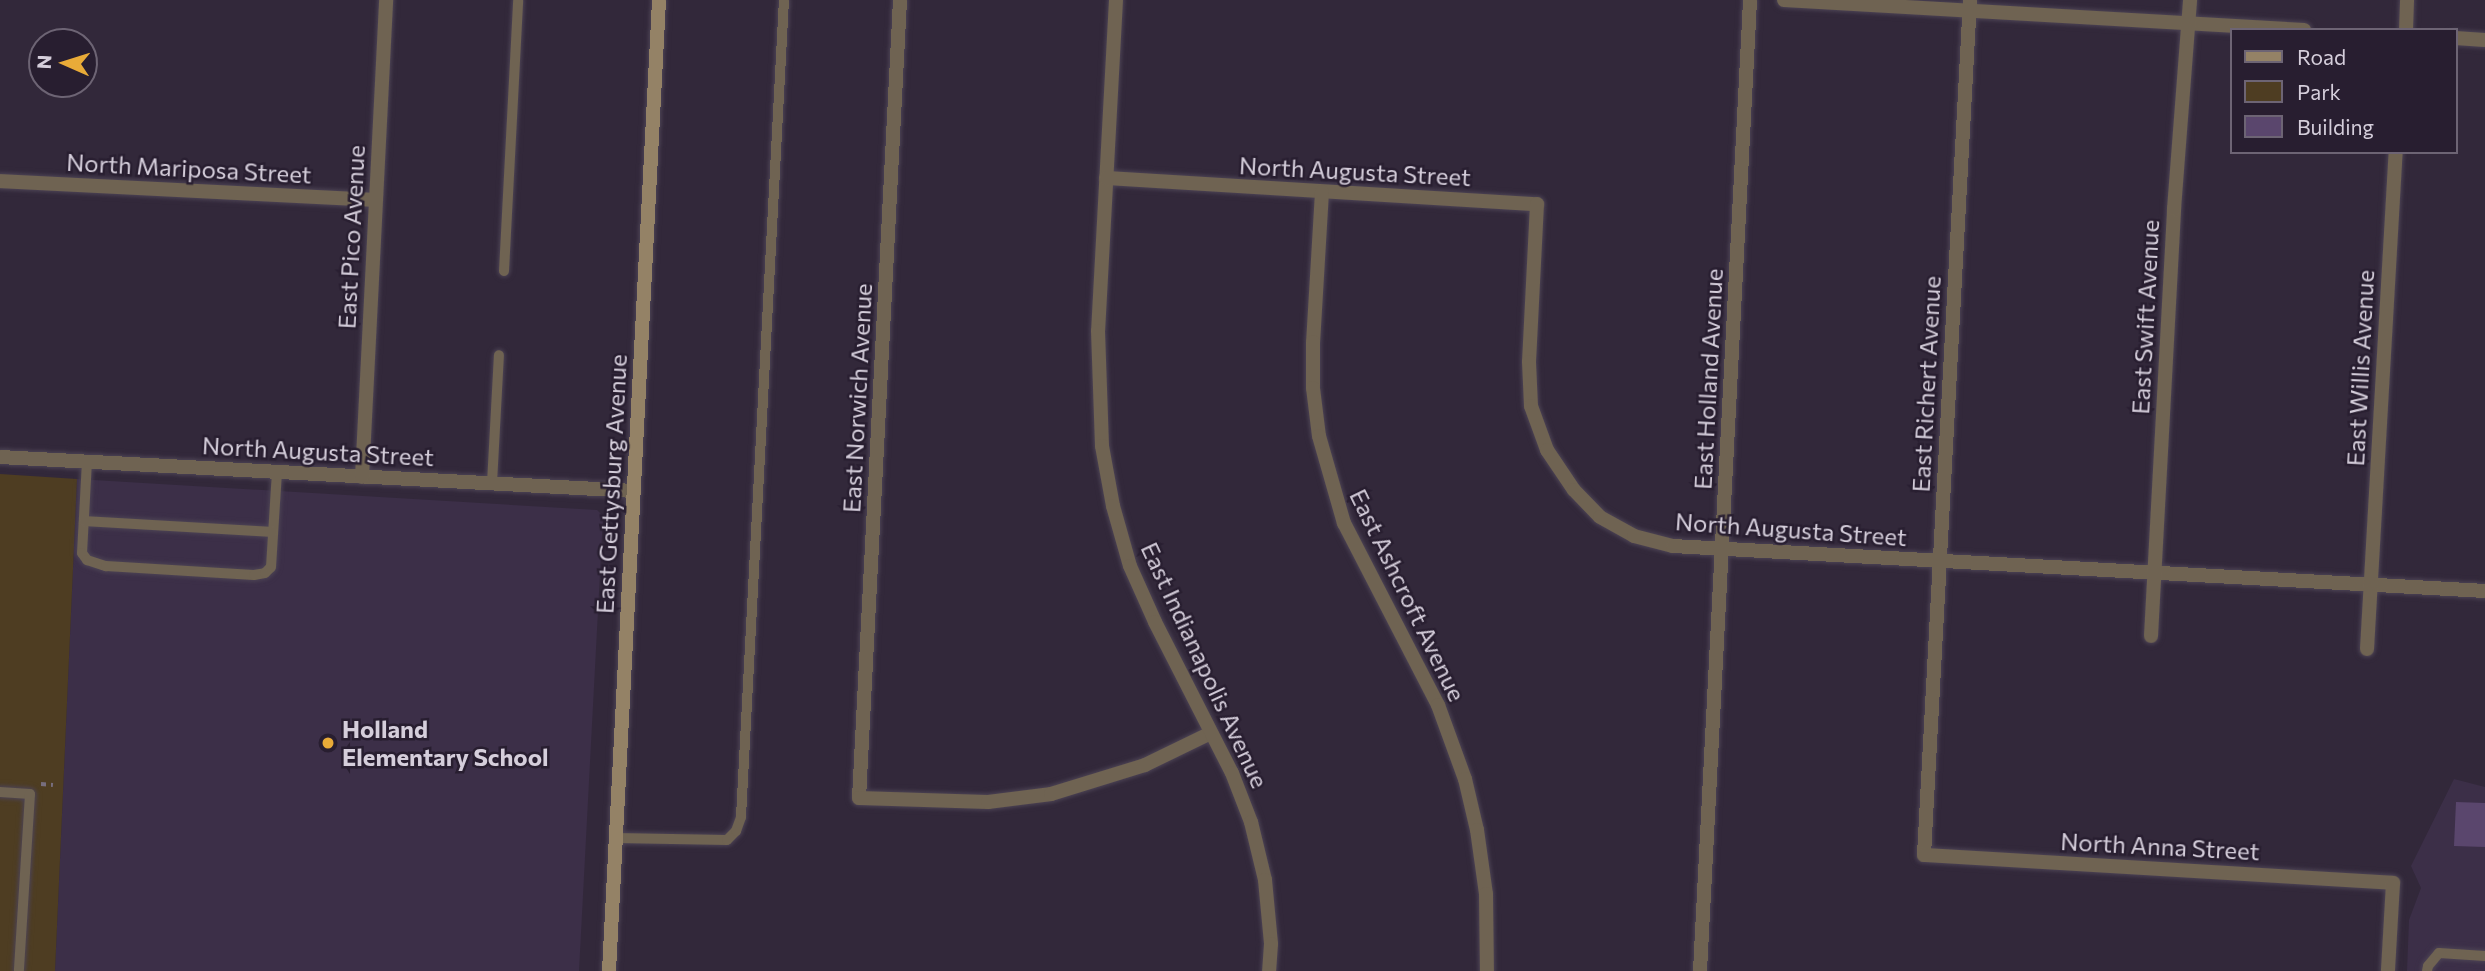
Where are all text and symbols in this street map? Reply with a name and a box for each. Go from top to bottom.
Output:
north arrow [28,28,98,98]
legend [2230,28,2457,154]
text: Road [2297,44,2346,69]
text: N [32,54,55,70]
text: Park [2297,79,2341,104]
text: Building [2297,114,2374,139]
street label: East Pico Avenue [332,144,370,330]
street label: North Mariposa Street [66,147,312,189]
street label: North Augusta Street [1238,151,1472,191]
street label: East Swift Avenue [2126,219,2164,415]
street label: East Holland Avenue [1688,268,1728,490]
street label: East Willis Avenue [2340,269,2380,467]
street label: East Richert Avenue [1906,275,1946,493]
street label: East Norwich Avenue [837,283,877,513]
street label: East Gettysburg Avenue [590,353,632,615]
street label: North Augusta Street [201,431,435,471]
street label: East Ashcroft Avenue [1344,484,1472,706]
street label: North Augusta Street [1674,507,1908,551]
street label: East Indianapolis Avenue [1135,538,1275,792]
place label: Holland Elementary School [342,715,549,771]
marker: Holland Elementary School [320,735,336,751]
street label: North Anna Street [2060,826,2260,866]

